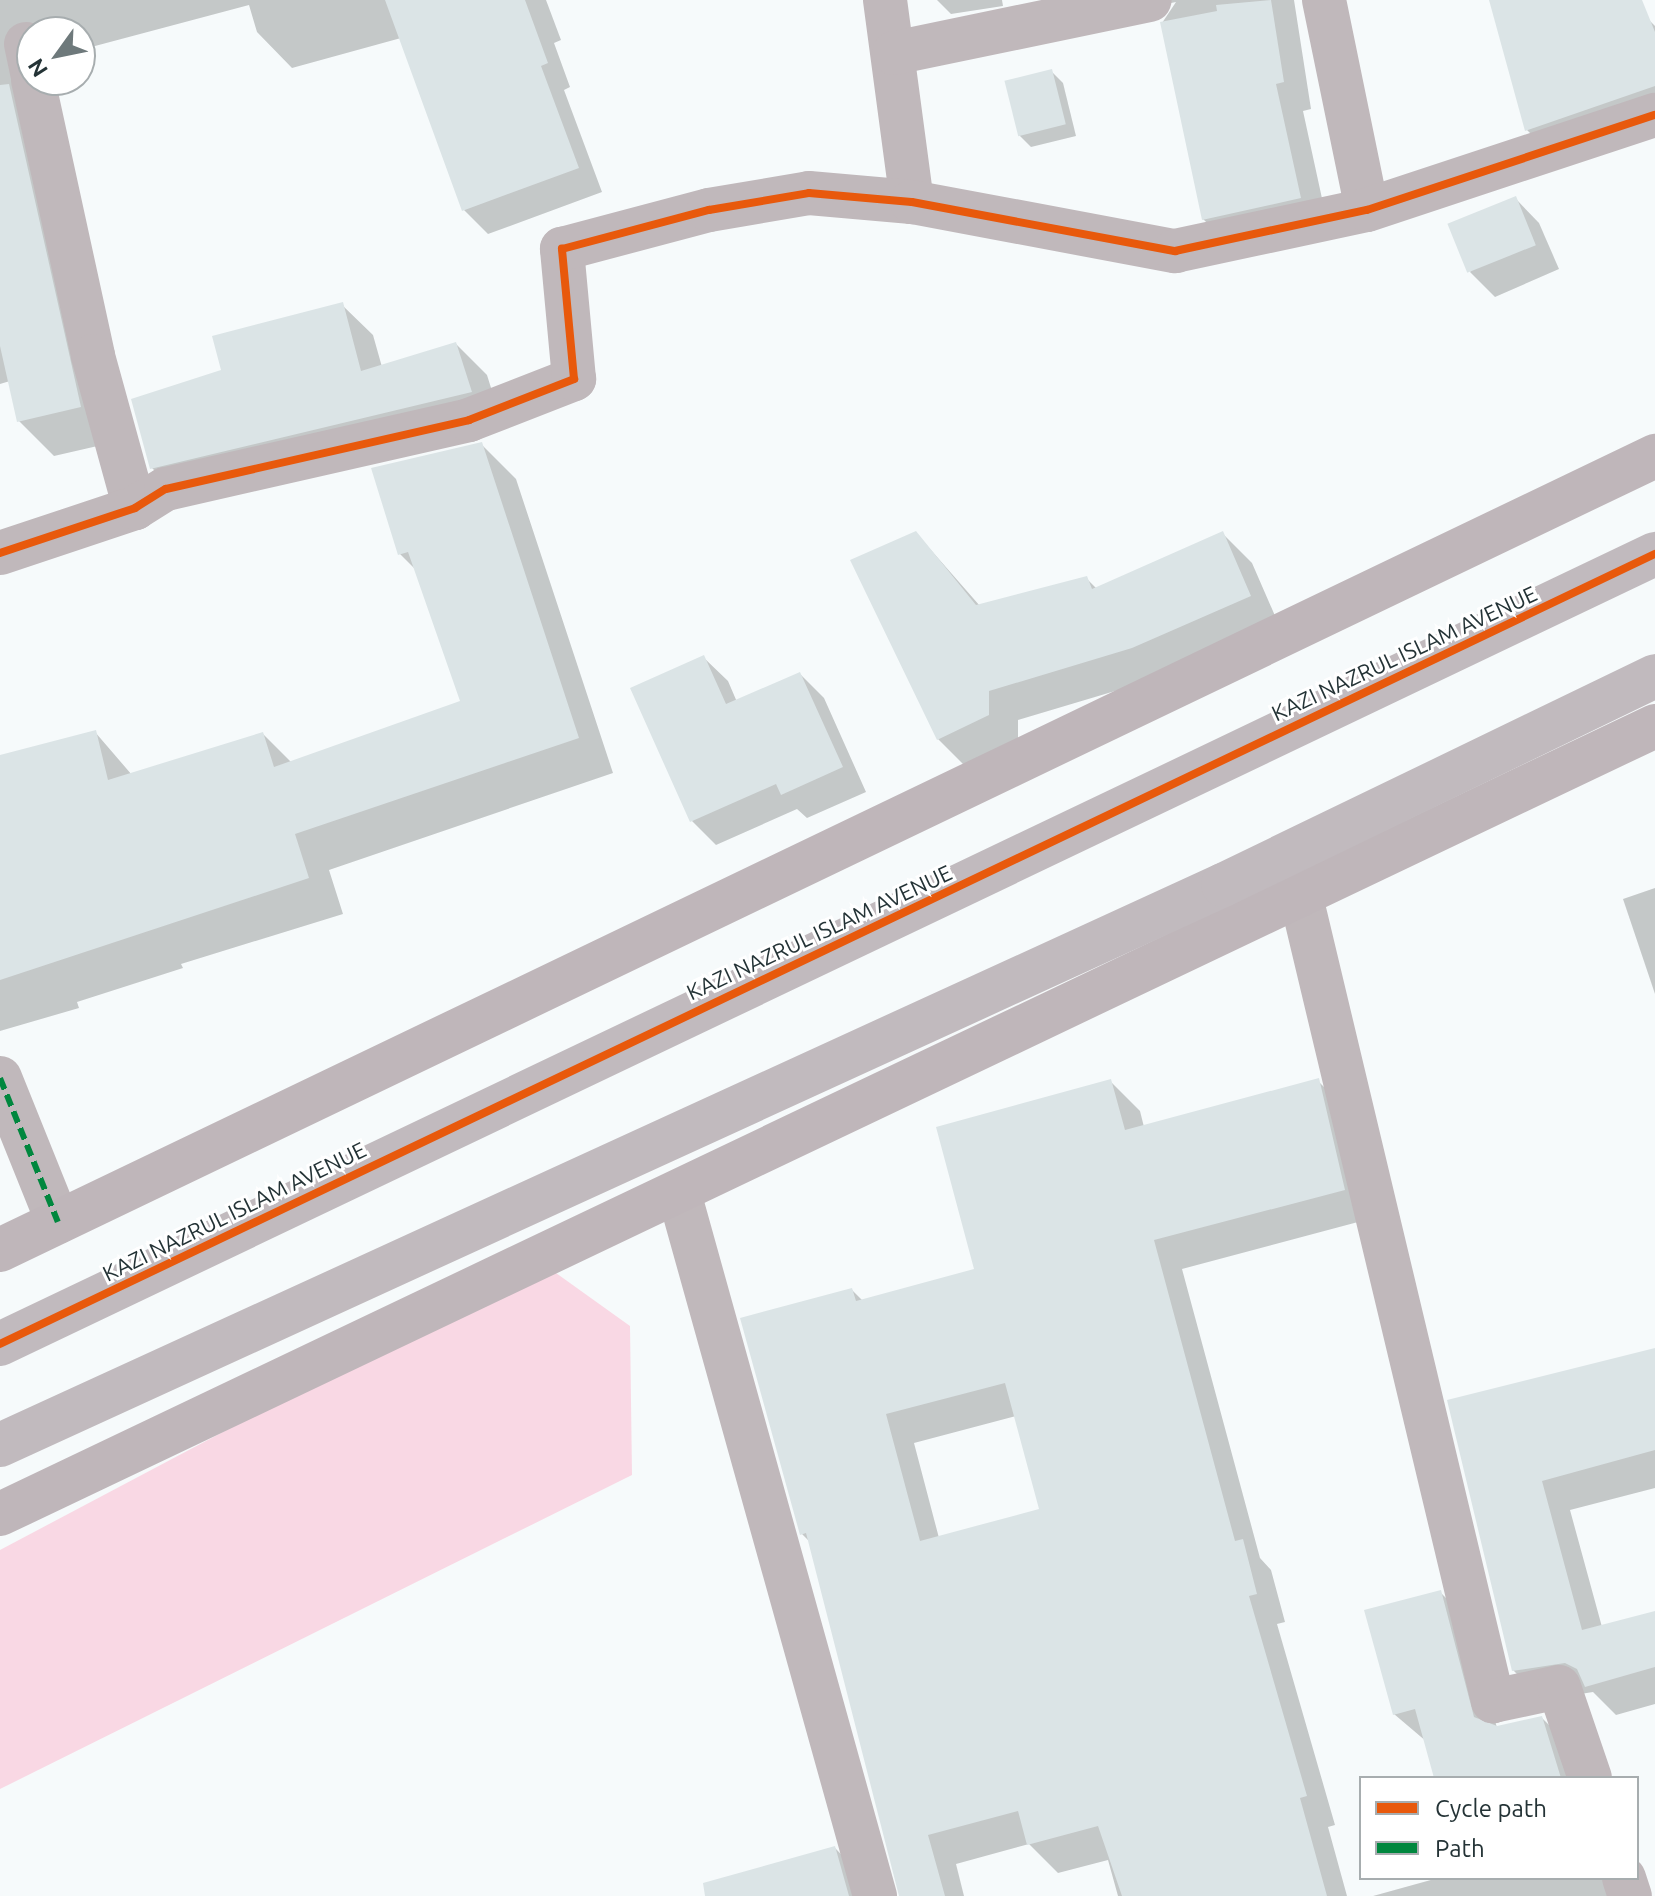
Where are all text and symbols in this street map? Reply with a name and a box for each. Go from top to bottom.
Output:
north arrow [16,16,96,96]
text: N [22,55,52,82]
street label: KAZI NAZRUL ISLAM AVENUE [1267,580,1541,726]
street label: KAZI NAZRUL ISLAM AVENUE [682,859,956,1005]
street label: KAZI NAZRUL ISLAM AVENUE [98,1136,370,1286]
legend [1359,1776,1639,1880]
text: Cycle path [1435,1795,1547,1822]
text: Path [1435,1835,1485,1862]

